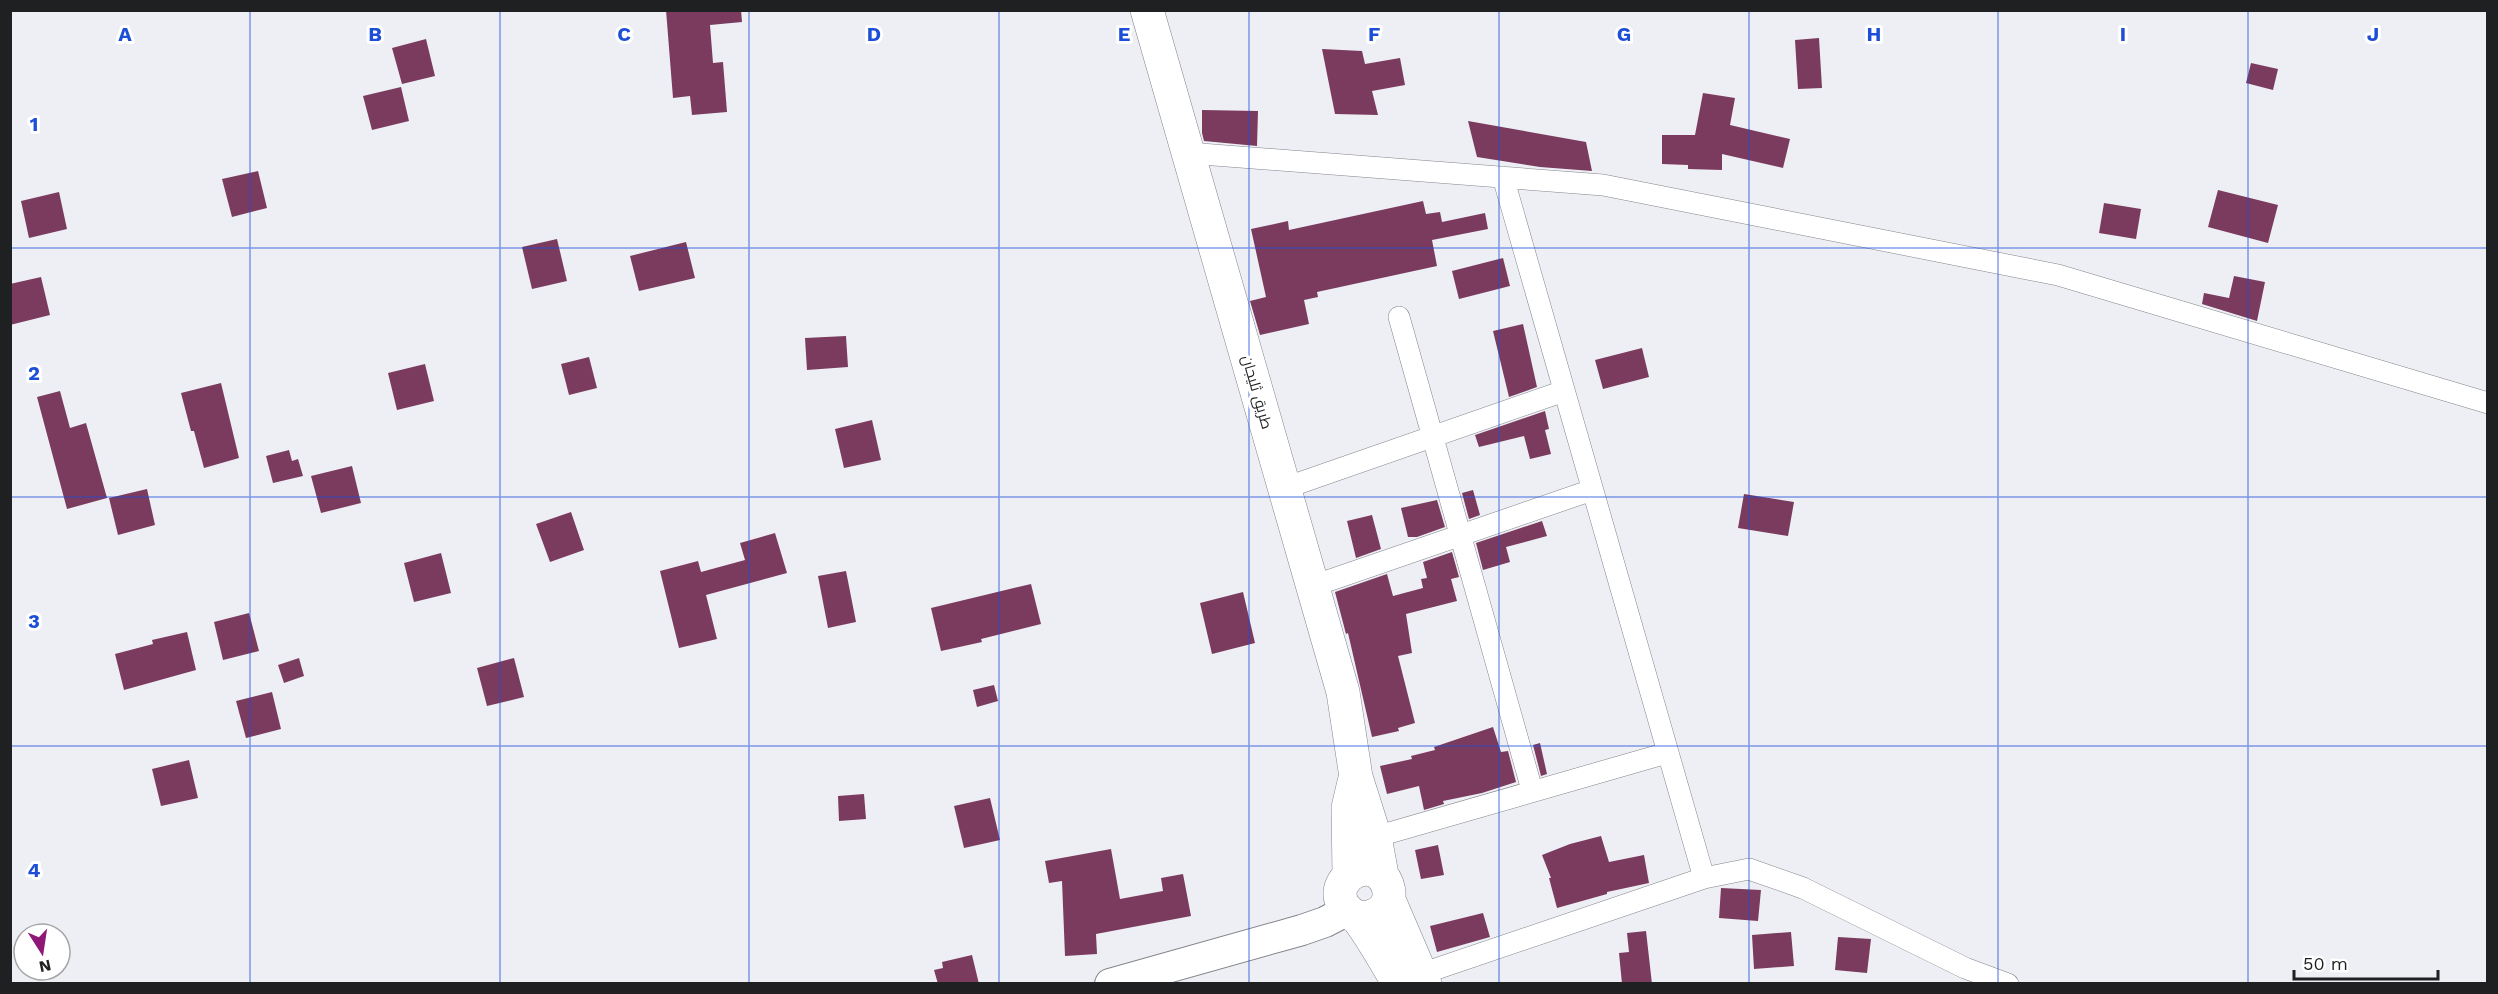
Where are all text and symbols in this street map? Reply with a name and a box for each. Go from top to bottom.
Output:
text: A [118,22,132,46]
text: B [368,22,382,46]
text: C [617,22,631,46]
text: D [867,22,881,46]
text: E [1118,22,1130,46]
text: F [1368,22,1380,46]
text: G [1617,22,1631,46]
text: H [1867,22,1881,46]
text: I [2120,22,2126,46]
text: J [2367,22,2379,46]
text: 1 [30,112,38,136]
street label: طريق ثليجان [1237,353,1276,431]
text: 2 [28,361,40,385]
text: 3 [28,609,40,633]
text: 4 [28,858,41,882]
north arrow [12,922,72,982]
scale bar [2294,943,2438,981]
text: 50 m [2303,953,2348,974]
text: N [37,956,53,977]

